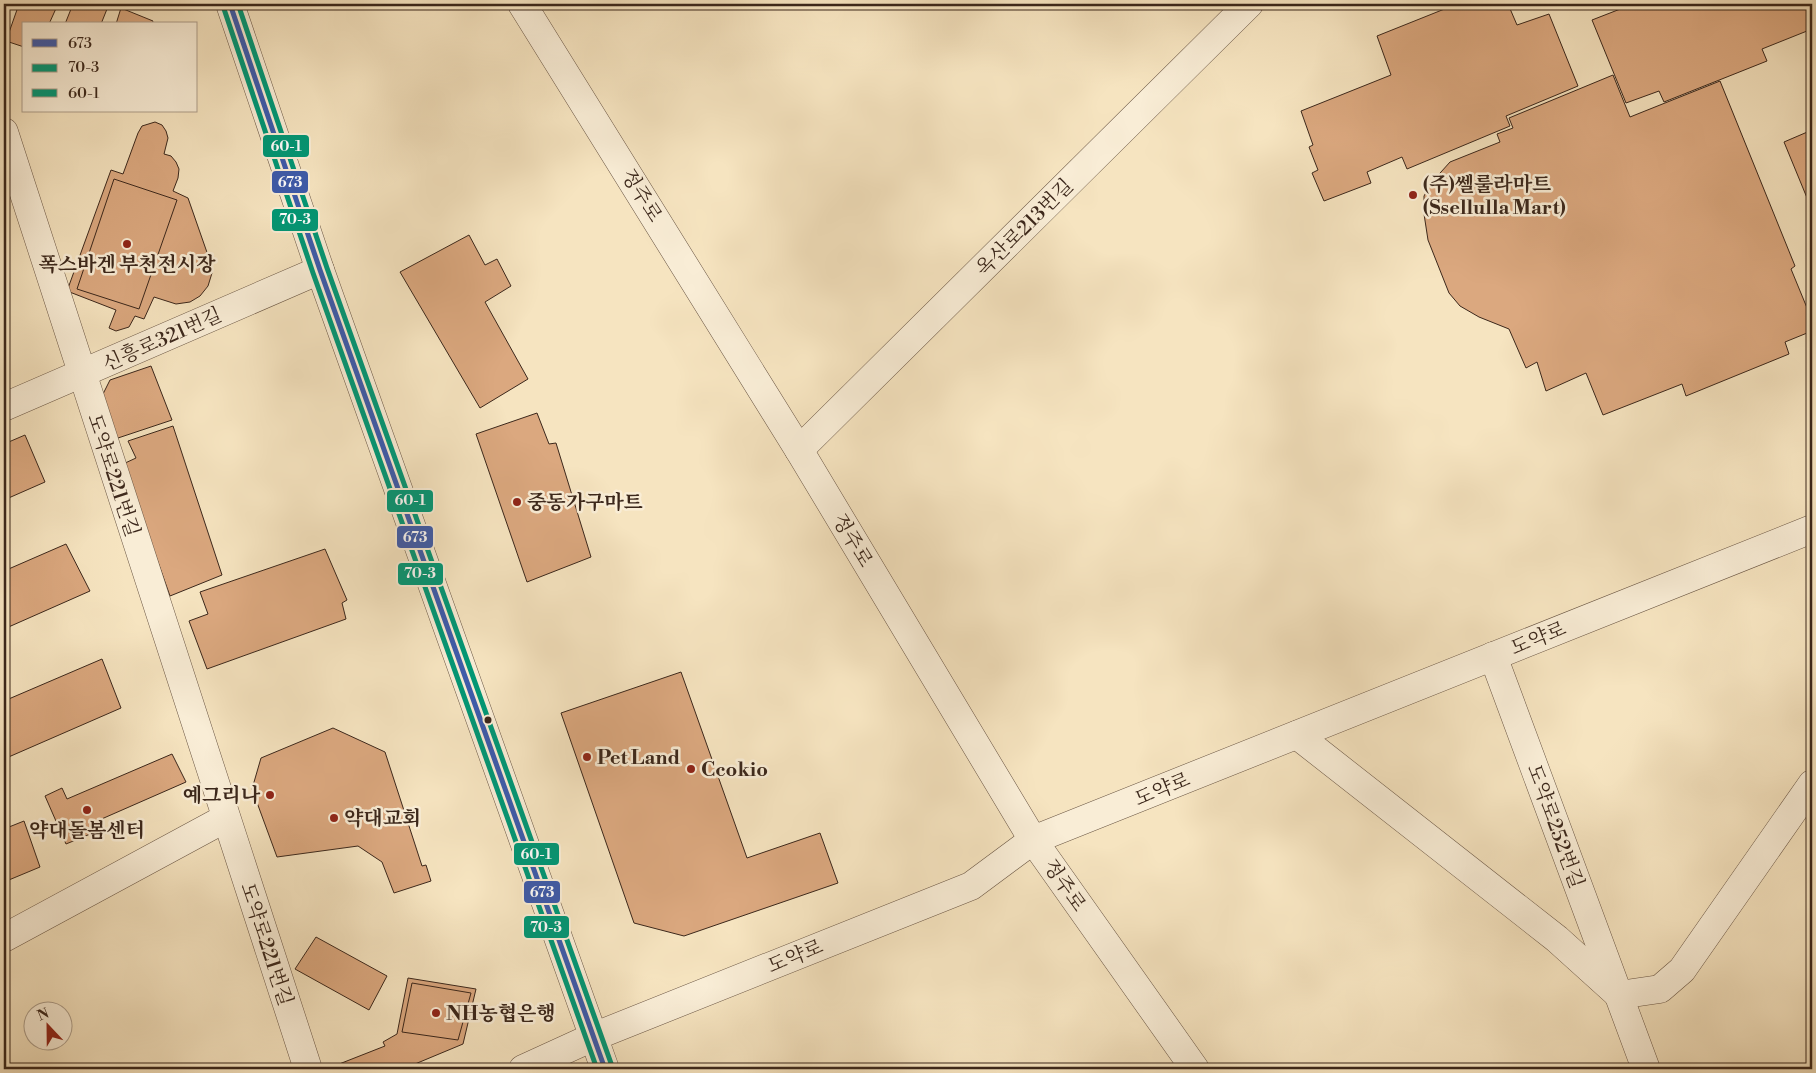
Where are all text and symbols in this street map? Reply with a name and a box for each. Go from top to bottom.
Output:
legend [22,22,198,112]
text: 673 [68,34,92,53]
text: 70-3 [68,58,99,77]
text: 60-1 [68,84,100,103]
line badge: 60-1 [262,134,310,158]
text: 60-1 [270,138,302,156]
street label: 정주로 [615,165,667,227]
line badge: 673 [271,170,309,194]
place label: (주)쎌룰라마트 (Ssellulla Mart) [1423,173,1566,221]
text: 673 [278,174,302,192]
street label: 옥산로213번길 [971,174,1079,282]
marker: (주)쎌룰라마트 (Ssellulla Mart) [1407,189,1419,201]
line badge: 70-3 [271,208,319,232]
text: 70-3 [279,211,311,229]
marker: 폭스바겐 부천전시장 [121,238,133,250]
place label: 폭스바겐 부천전시장 [38,253,216,278]
street label: 신흥로321번길 [99,303,226,378]
street label: 도약로221번길 [81,411,144,540]
line badge: 60-1 [386,489,434,513]
place label: 중동가구마트 [527,491,643,516]
text: 60-1 [394,492,426,510]
marker: 중동가구마트 [511,496,523,508]
street label: 정주로 [826,509,877,572]
line badge: 673 [396,525,434,549]
text: 673 [403,529,427,547]
line badge: 70-3 [397,562,444,586]
text: 70-3 [404,565,436,583]
street label: 도약로 [1507,617,1570,662]
unlabelled marker [483,715,493,725]
place label: Pet Land [597,746,681,771]
marker: Pet Land [581,751,593,763]
place label: Ccokio [701,758,768,783]
street label: 도약로252번길 [1521,761,1589,892]
marker: Ccokio [685,763,697,775]
street label: 도약로 [1131,768,1194,813]
place label: 예그리나 [183,784,261,809]
marker: 예그리나 [264,789,276,801]
marker: 약대돌봄센터 [81,804,93,816]
place label: 약대교회 [344,807,421,832]
marker: 약대교회 [328,812,340,824]
place label: 약대돌봄센터 [29,819,145,844]
line badge: 60-1 [513,842,560,866]
text: 60-1 [520,846,552,864]
street label: 정주로 [1037,855,1091,917]
street label: 도약로221번길 [234,880,297,1009]
line badge: 673 [523,880,561,904]
text: 673 [530,884,554,902]
line badge: 70-3 [523,915,570,939]
text: 70-3 [530,919,562,937]
street label: 도약로 [764,935,827,980]
north arrow [22,1000,72,1050]
place label: NH농협은행 [446,1002,556,1027]
text: N [35,1004,52,1025]
marker: NH농협은행 [430,1007,442,1019]

